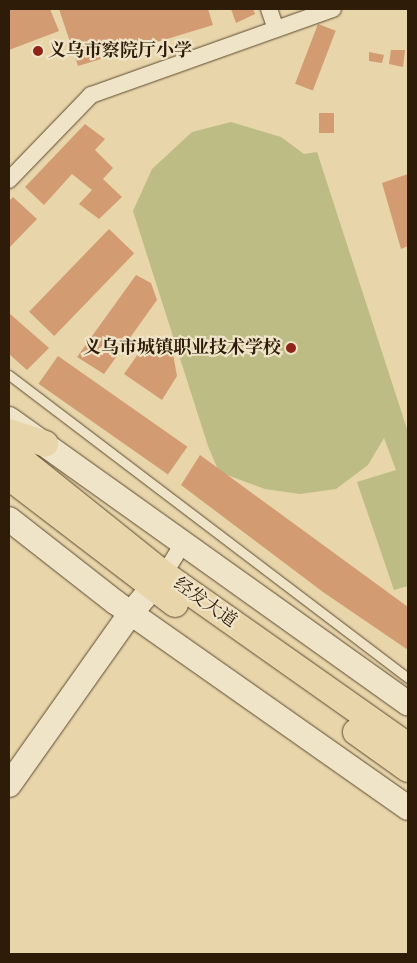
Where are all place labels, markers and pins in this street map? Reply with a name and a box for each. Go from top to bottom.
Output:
place label: 义乌市察院厅小学 [48,40,192,62]
marker: 义乌市察院厅小学 [32,45,44,57]
place label: 义乌市城镇职业技术学校 [83,337,281,359]
marker: 义乌市城镇职业技术学校 [285,342,297,354]

